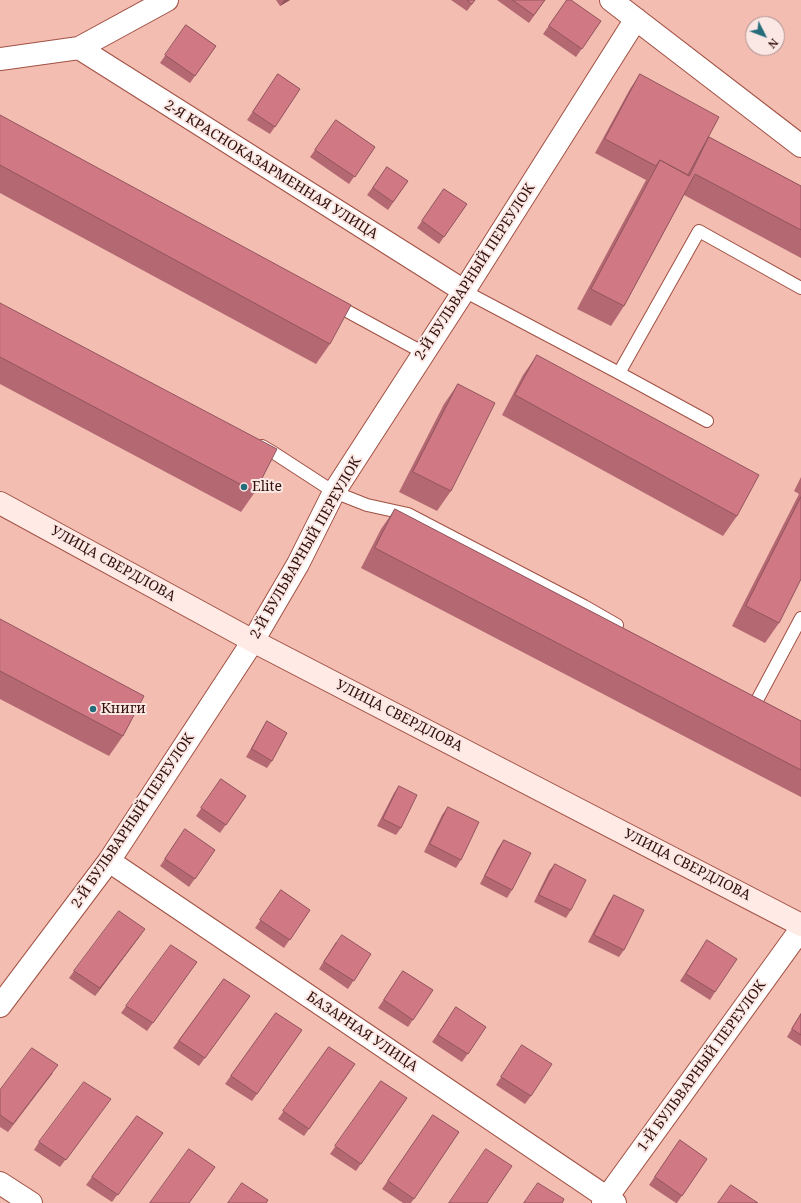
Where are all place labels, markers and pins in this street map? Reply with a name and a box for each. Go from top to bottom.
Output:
place label: Elite [252,479,282,495]
marker: Elite [239,482,249,492]
place label: Книги [101,701,146,717]
marker: Книги [88,704,98,714]

